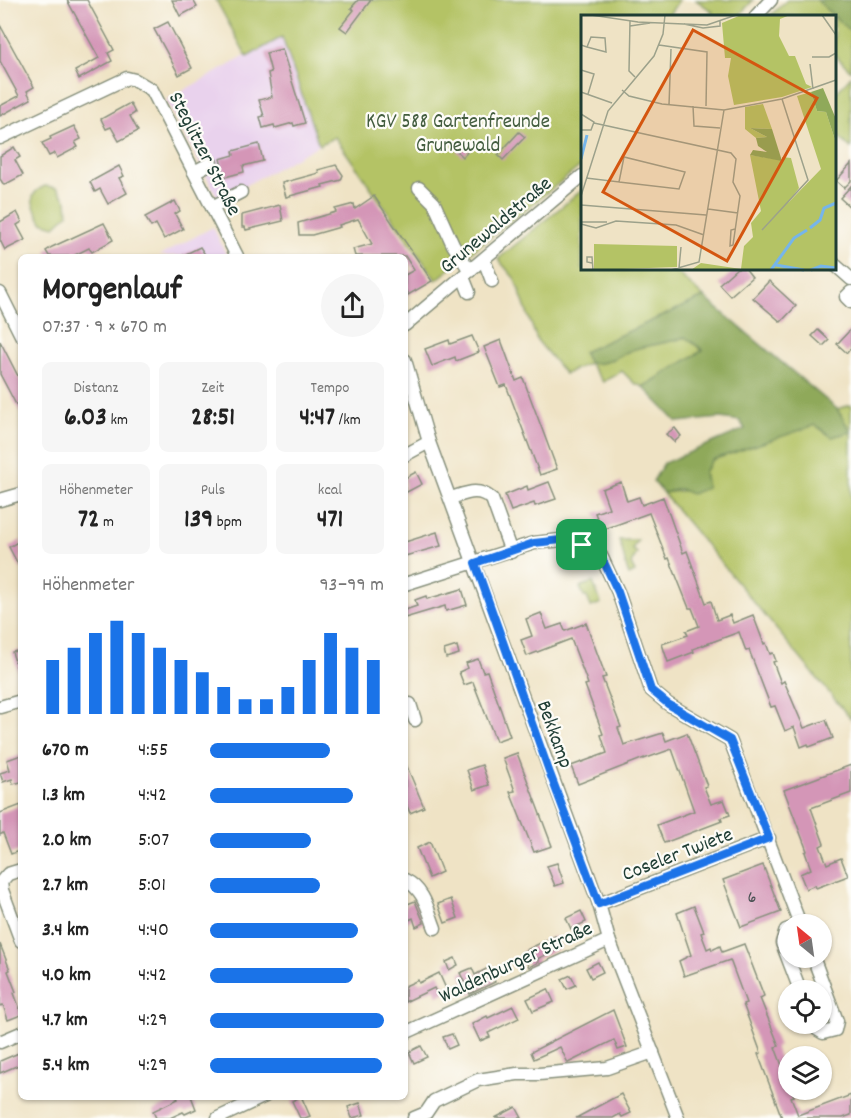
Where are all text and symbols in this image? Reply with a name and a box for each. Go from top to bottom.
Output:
inset map [581,15,836,270]
street label: Steglitzer Straße [159,87,248,222]
park label: KGV 588 Gartenfreunde Grunewald [366,108,550,162]
street label: Grunewaldstraße [434,170,559,282]
text: Morgenlauf [42,268,182,315]
button: share [321,274,384,337]
text: 07:37 · 9 × 670 m [42,314,167,342]
text: Distanz [74,377,118,400]
text: Zeit [202,377,224,400]
text: Tempo [311,377,349,400]
text: 6.03 [64,400,107,437]
text: 28:51 [191,400,235,437]
text: 4:47 [299,400,335,437]
text: km [107,409,128,432]
text: /km [335,409,361,432]
text: Höhenmeter [59,479,133,502]
text: Puls [201,479,225,502]
text: kcal [318,479,342,502]
text: 72 [78,502,99,539]
text: 139 [184,502,213,539]
text: 471 [317,502,343,539]
text: m [99,511,114,534]
text: bpm [213,511,242,534]
pin [556,519,607,570]
icon: arrive [565,528,598,561]
text: Höhenmeter [42,572,134,600]
text: 93–99 m [319,572,384,600]
street label: Bekkamp [527,697,579,773]
text: 670 m [42,737,89,765]
text: 4:55 [138,737,168,765]
text: 1.3 km [42,782,85,810]
text: 4:42 [138,782,167,810]
street label: Coseler Twiete [618,821,738,891]
text: 2.0 km [42,827,91,855]
text: 5:07 [138,827,169,855]
text: 2.7 km [42,872,88,900]
text: 5:01 [138,872,166,900]
house number: 6 [748,886,756,911]
north arrow [778,914,832,968]
map controls [778,914,832,1100]
street label: Waldenburger Straße [434,915,598,1013]
text: 3.4 km [42,917,89,945]
text: 4:40 [138,917,169,945]
text: 4.0 km [42,962,91,990]
text: 4:42 [138,962,167,990]
button: locate [778,980,832,1034]
text: 4.7 km [42,1007,88,1035]
text: 4:29 [138,1007,168,1035]
button: layers [778,1046,832,1100]
text: 5.4 km [42,1052,89,1080]
text: 4:29 [138,1052,168,1080]

